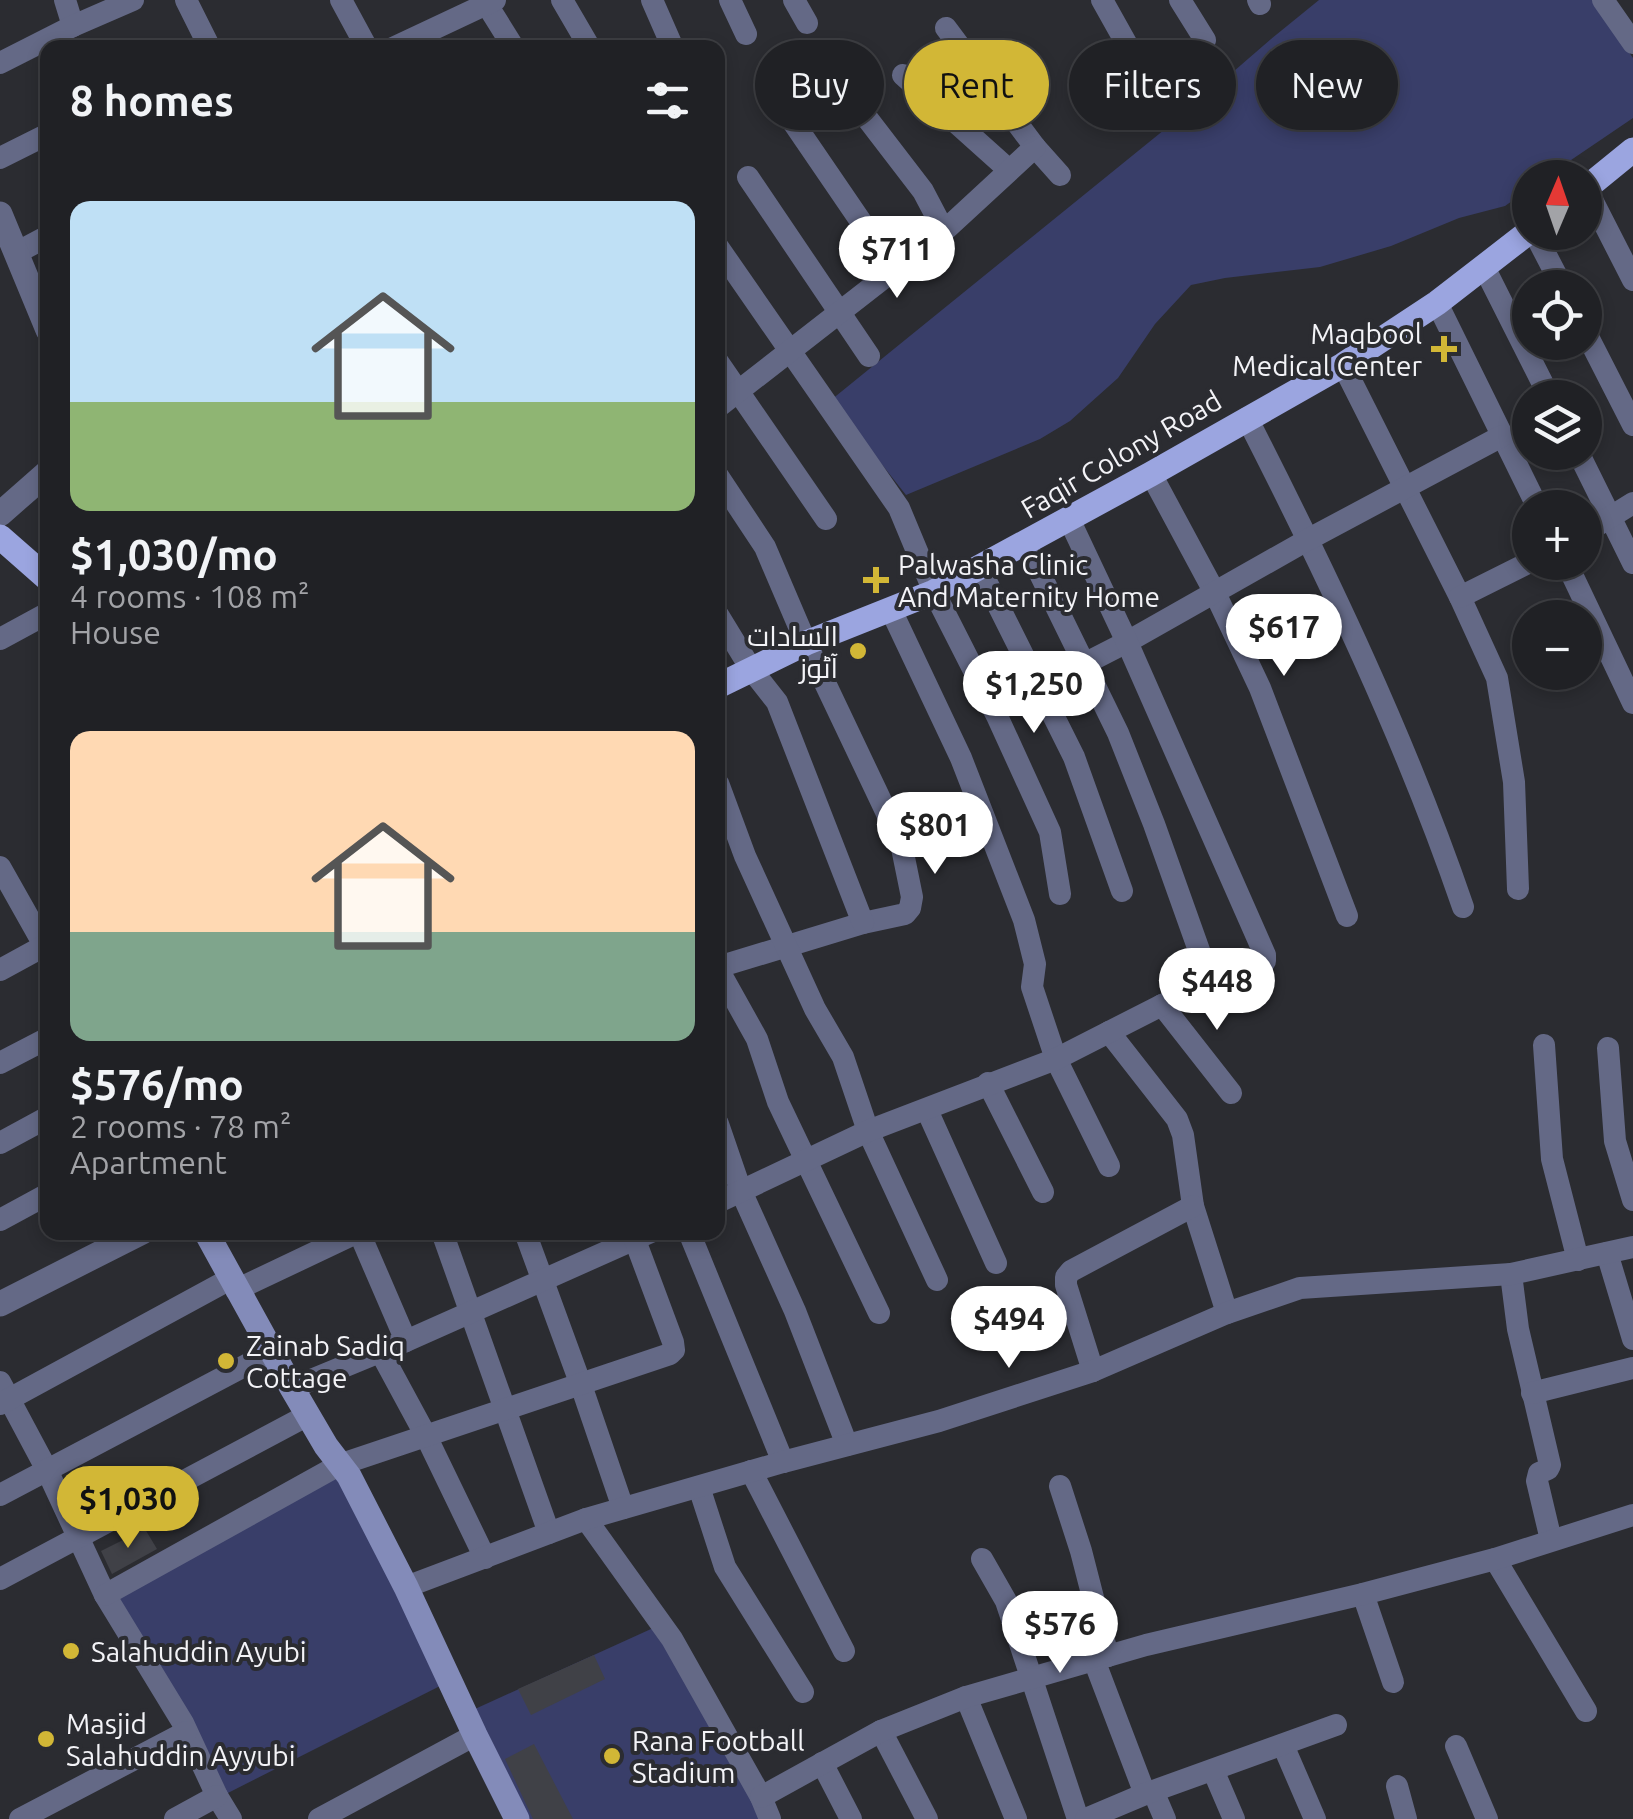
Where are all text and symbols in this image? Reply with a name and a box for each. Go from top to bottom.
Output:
chip: Buy [755,40,884,130]
chip: Rent [904,40,1049,130]
chip: Filters [1069,40,1236,130]
chip: New [1256,40,1398,130]
icon: filters [640,73,695,128]
text: 8 homes [70,77,234,124]
north arrow [1512,160,1602,250]
map controls [1512,160,1602,690]
pin: $711 [838,216,956,301]
text: $711 [861,230,933,266]
icon: home [293,266,473,446]
button: locate [1512,270,1602,360]
place label: Maqbool Medical Center [1232,318,1422,381]
marker: Maqbool Medical Center [1431,336,1457,362]
button: layers [1512,380,1602,470]
street label: Faqir Colony Road [1016,384,1226,524]
button: + [1512,490,1602,580]
text: $1,030/mo [70,531,278,578]
place label: Palwasha Clinic And Maternity Home [898,549,1160,612]
marker: Palwasha Clinic And Maternity Home [863,567,889,593]
text: 4 rooms · 108 m² [70,578,310,614]
pin: $617 [1225,594,1343,679]
button: − [1512,600,1602,690]
text: $617 [1248,608,1320,644]
text: House [70,614,161,650]
place label: السادات آٹوز [747,620,838,684]
marker: السادات آٹوز [847,640,869,662]
pin: $1,250 [953,651,1115,736]
text: $1,250 [985,665,1083,701]
pin: $801 [876,792,994,877]
icon: home [293,796,473,976]
text: $801 [899,806,971,842]
pin: $448 [1158,948,1276,1033]
text: $448 [1181,962,1253,998]
text: $576/mo [70,1061,244,1108]
text: 2 rooms · 78 m² [70,1108,291,1144]
text: Apartment [70,1144,227,1180]
pin: $494 [950,1286,1068,1371]
text: $494 [973,1300,1045,1336]
place label: Zainab Sadiq Cottage [246,1330,405,1393]
marker: Zainab Sadiq Cottage [215,1350,237,1372]
pin: $1,030 [47,1466,209,1551]
text: $1,030 [79,1480,177,1516]
pin: $576 [1001,1591,1119,1676]
text: $576 [1024,1605,1096,1641]
place label: Salahuddin Ayubi [91,1636,307,1667]
marker: Salahuddin Ayubi [60,1640,82,1662]
place label: Masjid Salahuddin Ayyubi [66,1708,296,1771]
place label: Rana Football Stadium [632,1725,804,1788]
marker: Masjid Salahuddin Ayyubi [35,1728,57,1750]
marker: Rana Football Stadium [601,1745,623,1767]

